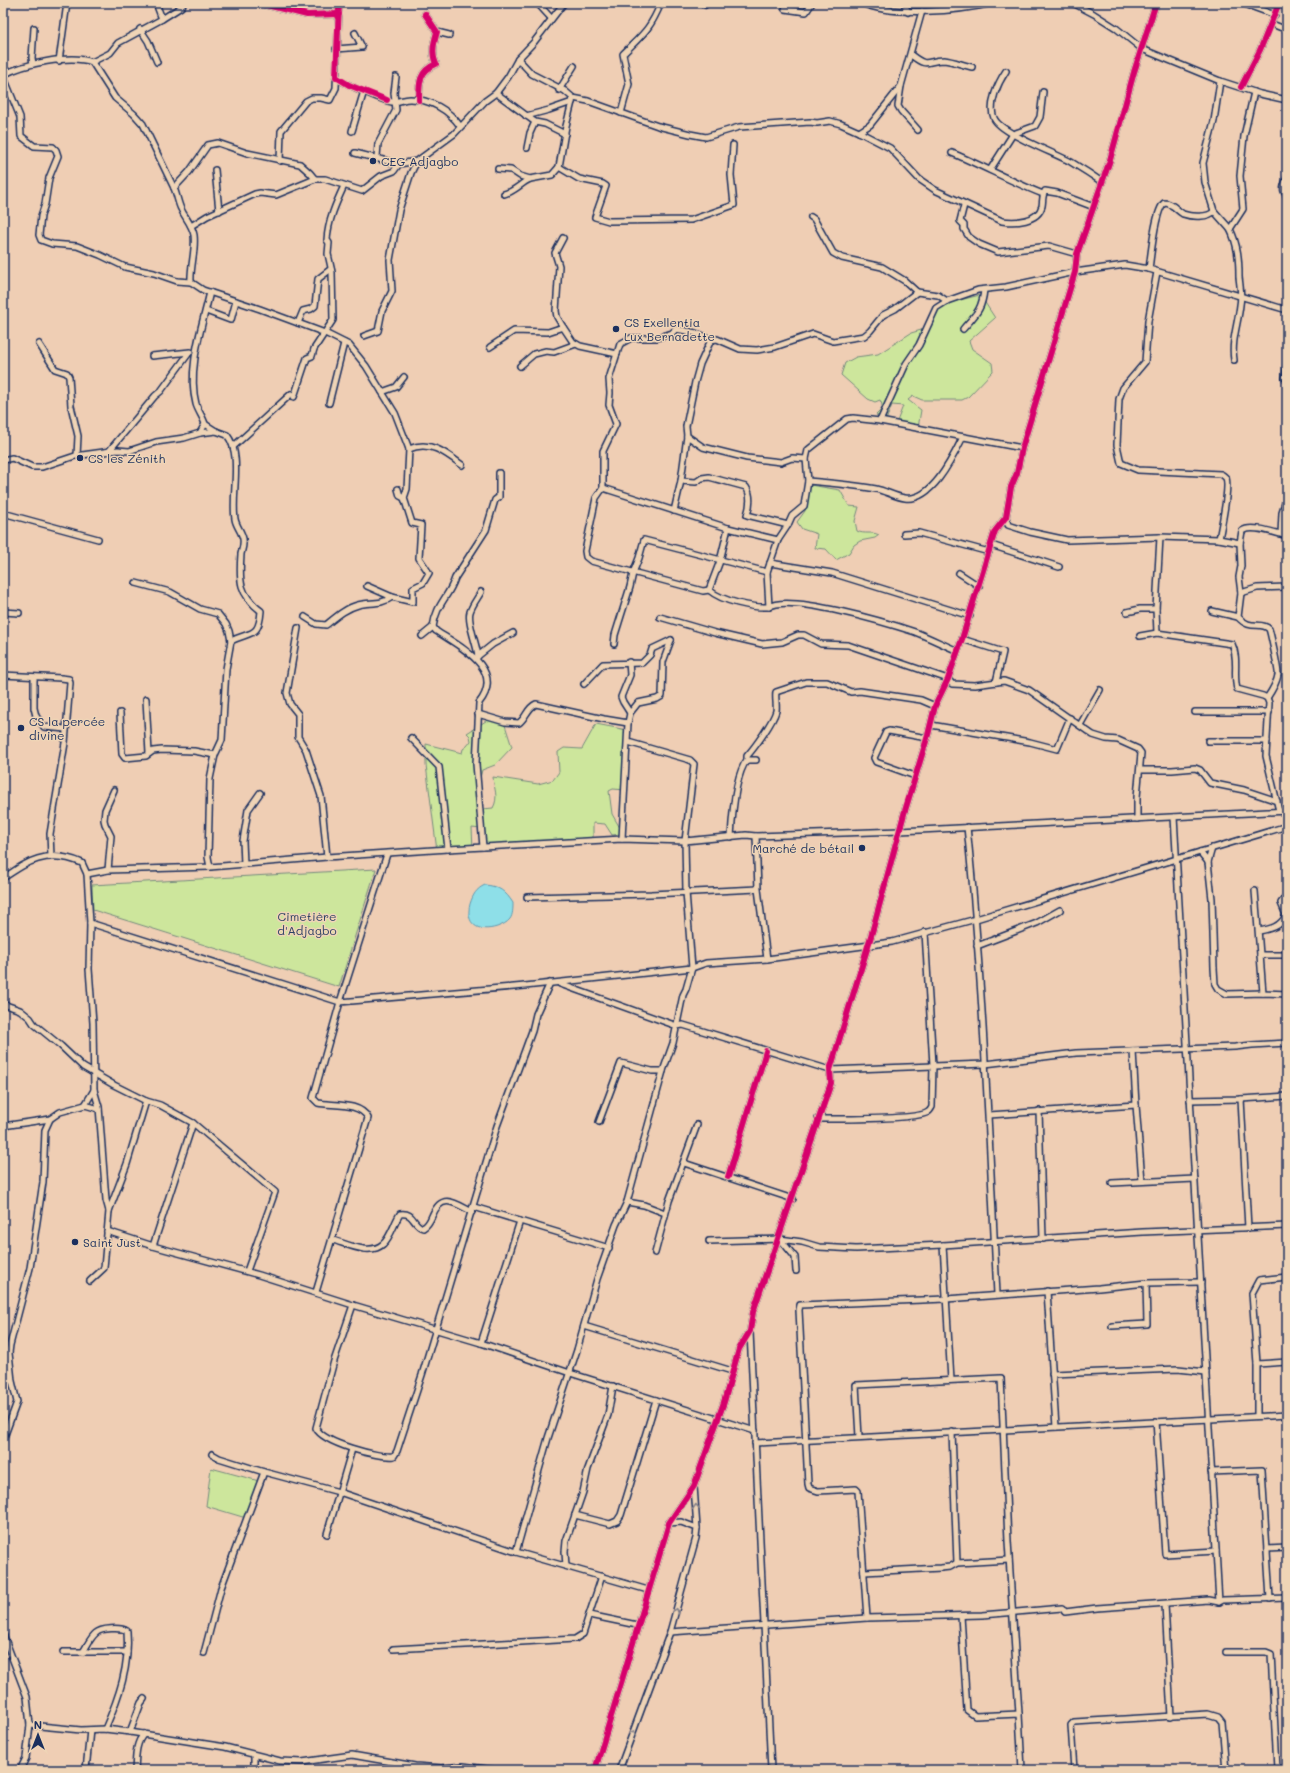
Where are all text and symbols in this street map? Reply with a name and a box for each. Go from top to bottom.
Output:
place label: CEG Adjagbo [381,153,458,169]
marker: CEG Adjagbo [368,156,378,166]
place label: CS Exellentia Lux Bernadette [624,314,715,344]
marker: CS Exellentia Lux Bernadette [611,324,621,334]
place label: CS les Zénith [88,450,165,466]
marker: CS les Zénith [75,453,85,463]
place label: CS la percée divine [29,713,105,743]
marker: CS la percée divine [16,723,26,733]
place label: Marché de bétail [752,840,854,856]
marker: Marché de bétail [857,843,867,853]
park label: Cimetière d'Adjagbo [277,908,337,938]
place label: Saint Just [83,1234,141,1250]
marker: Saint Just [70,1237,80,1247]
one-way arrow [691,1504,700,1510]
one-way arrow [671,1608,680,1615]
north arrow [18,1715,58,1755]
text: N [34,1717,42,1732]
one-way arrow [628,1730,636,1737]

